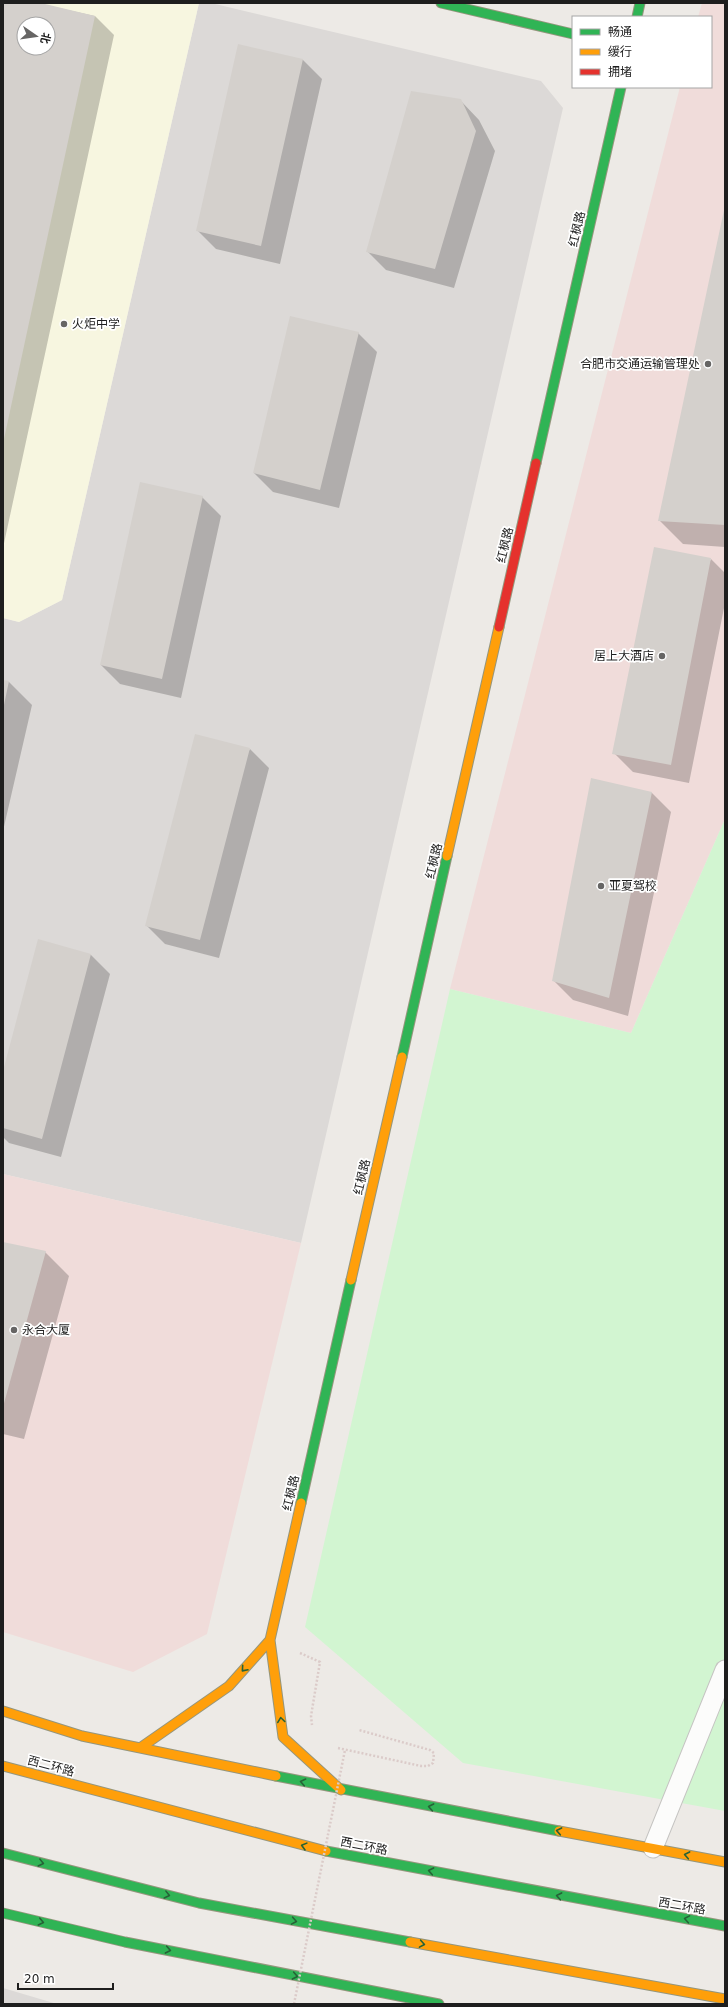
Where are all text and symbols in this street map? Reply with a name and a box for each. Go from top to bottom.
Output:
north arrow [16,16,56,56]
legend [572,16,712,88]
text: 畅通 [608,25,632,39]
text: 北 [38,31,53,45]
text: 缓行 [608,45,632,59]
text: 拥堵 [608,65,632,79]
street label: 红枫路 [566,210,588,248]
place label: 火炬中学 [72,317,120,331]
marker: 火炬中学 [59,319,69,329]
place label: 合肥市交通运输管理处 [580,357,700,371]
marker: 合肥市交通运输管理处 [703,359,713,369]
street label: 红枫路 [494,526,516,564]
place label: 居上大酒店 [594,649,654,663]
marker: 居上大酒店 [657,651,667,661]
street label: 红枫路 [423,842,445,880]
place label: 亚夏驾校 [609,879,657,893]
marker: 亚夏驾校 [596,881,606,891]
street label: 红枫路 [351,1158,373,1196]
place label: 永合大厦 [22,1323,70,1337]
marker: 永合大厦 [9,1325,19,1335]
street label: 红枫路 [280,1474,302,1512]
one-way arrow [241,1665,248,1672]
one-way arrow [277,1717,286,1723]
street label: 西二环路 [26,1753,76,1779]
one-way arrow [300,1779,307,1787]
one-way arrow [428,1803,434,1812]
one-way arrow [556,1827,562,1836]
street label: 西二环路 [339,1835,389,1857]
one-way arrow [300,1842,307,1851]
one-way arrow [684,1851,690,1859]
one-way arrow [38,1858,44,1866]
one-way arrow [428,1868,434,1876]
one-way arrow [163,1890,170,1899]
one-way arrow [556,1892,562,1900]
street label: 西二环路 [657,1895,707,1917]
one-way arrow [684,1915,690,1924]
one-way arrow [291,1916,297,1924]
one-way arrow [37,1917,44,1926]
one-way arrow [419,1939,425,1948]
one-way arrow [165,1946,171,1954]
scale bar [18,1965,113,1991]
one-way arrow [292,1971,298,1979]
text: 20 m [24,1972,55,1986]

